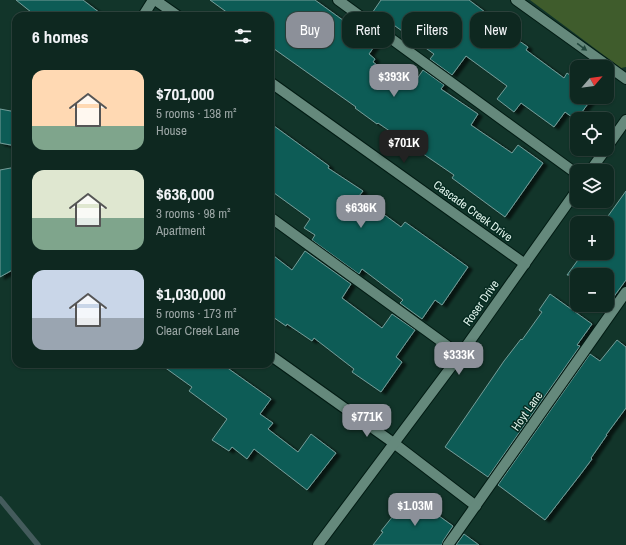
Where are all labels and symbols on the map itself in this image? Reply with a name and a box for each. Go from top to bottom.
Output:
one-way arrow [576,43,587,51]
north arrow [570,60,614,104]
pin: $393K [366,64,422,98]
pin: $701K [376,130,432,164]
street label: Cascade Creek Drive [430,177,516,245]
pin: $636K [333,195,389,229]
street label: Roser Drive [459,277,503,329]
pin: $333K [431,342,487,376]
street label: Hoyt Lane [508,388,546,434]
pin: $771K [339,404,395,438]
pin: $1.03M [382,493,448,527]

